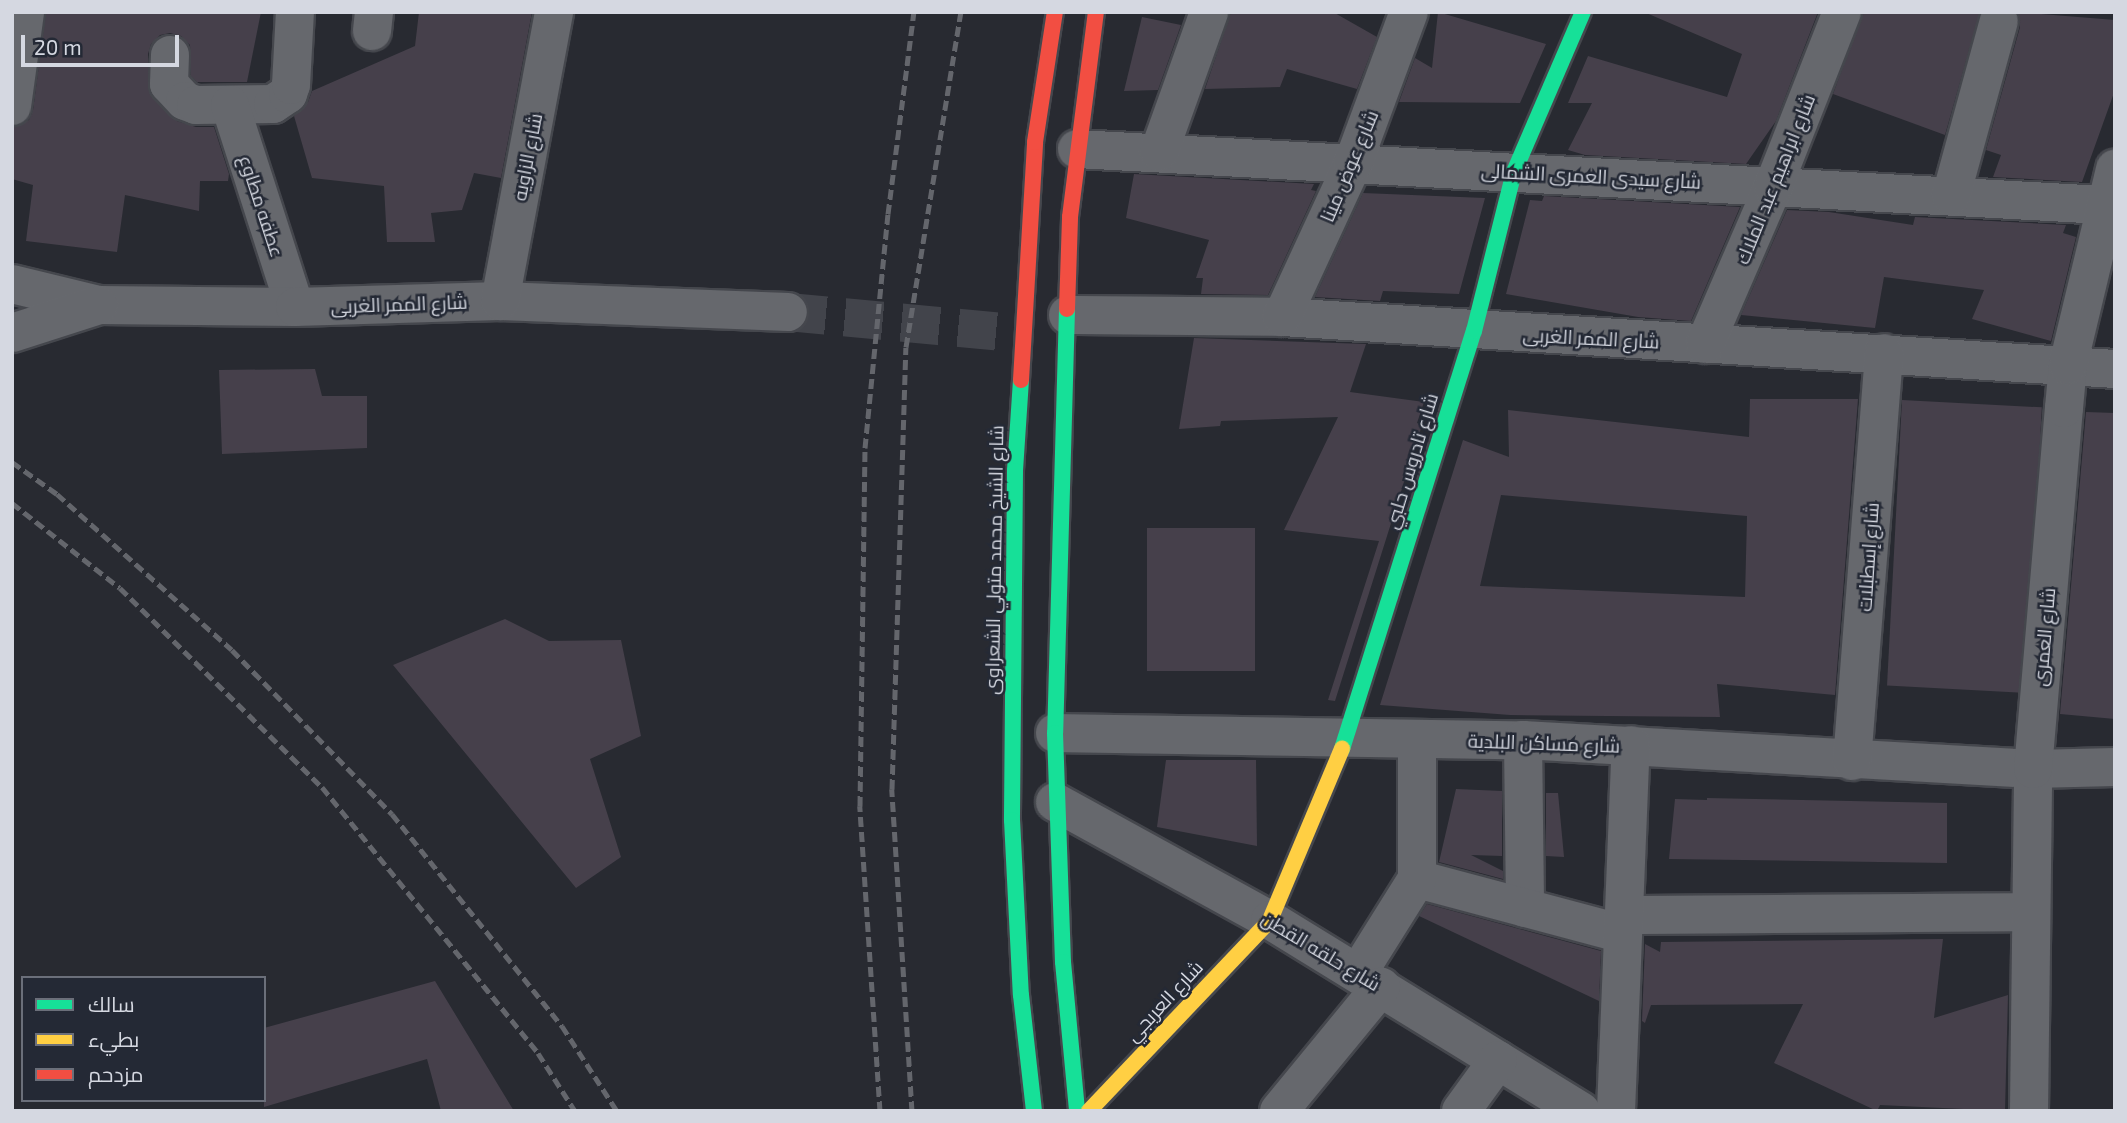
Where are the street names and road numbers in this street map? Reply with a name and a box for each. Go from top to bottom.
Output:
street label: شارع ابراهيم عبد الملاك [1730,91,1820,267]
street label: شارع عوض مينا [1315,107,1383,225]
street label: شارع الزاويه [507,111,547,203]
street label: عطفه مطاوع [235,152,289,260]
street label: شارع سيدى العمرى الشمالى [1480,159,1702,193]
street label: شارع الممر الغربى [330,290,468,318]
street label: شارع الممر الغربى [1522,323,1660,353]
street label: شارع تادروس حلبي [1379,390,1443,532]
street label: شارع الشيخ محمد متولي الشعراوى [980,425,1008,695]
street label: شارع إسطبلات [1853,502,1883,612]
street label: شارع العمرى [2028,587,2060,687]
street label: شارع مساكن البلدية [1467,729,1621,757]
street label: شارع حلقه القطن [1257,907,1385,995]
street label: شارع العربجي [1121,956,1207,1046]

